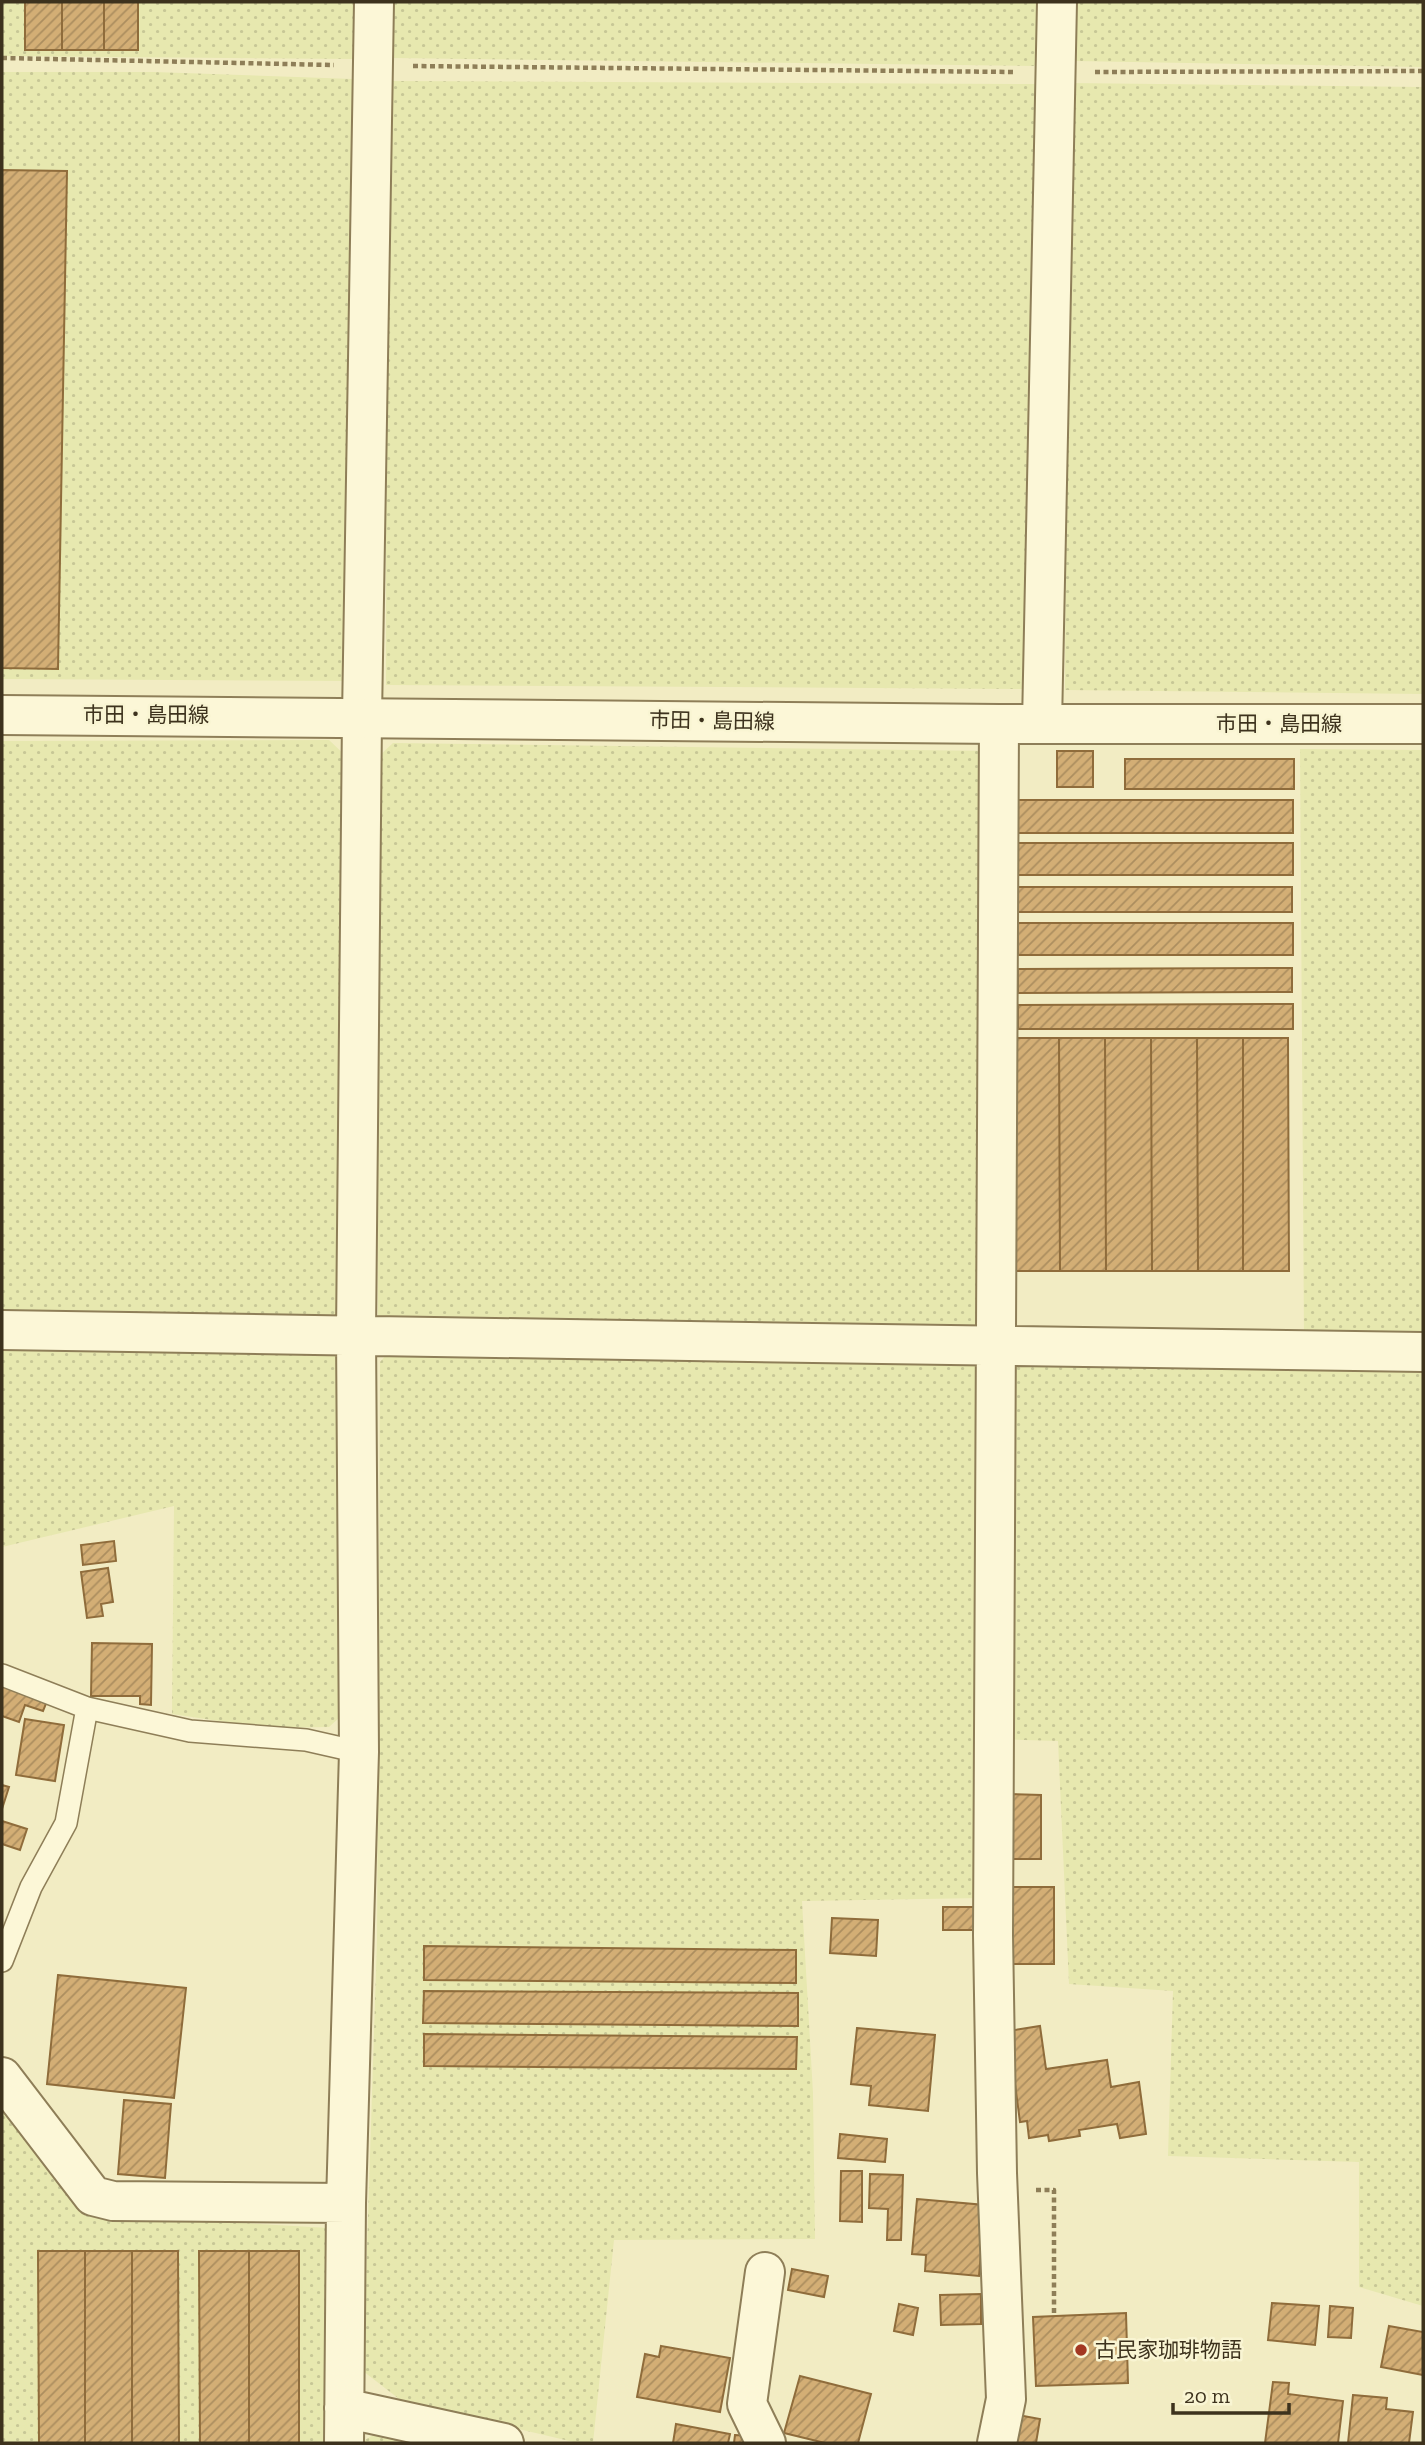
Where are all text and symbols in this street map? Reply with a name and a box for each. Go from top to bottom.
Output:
street label: 市田・島田線 [83,702,209,727]
street label: 市田・島田線 [649,707,775,734]
street label: 市田・島田線 [1216,711,1342,736]
place label: 古民家珈琲物語 [1095,2337,1242,2362]
marker: 古民家珈琲物語 [1073,2342,1089,2358]
scale bar [1173,2372,1288,2416]
text: 20 m [1184,2383,1230,2408]

